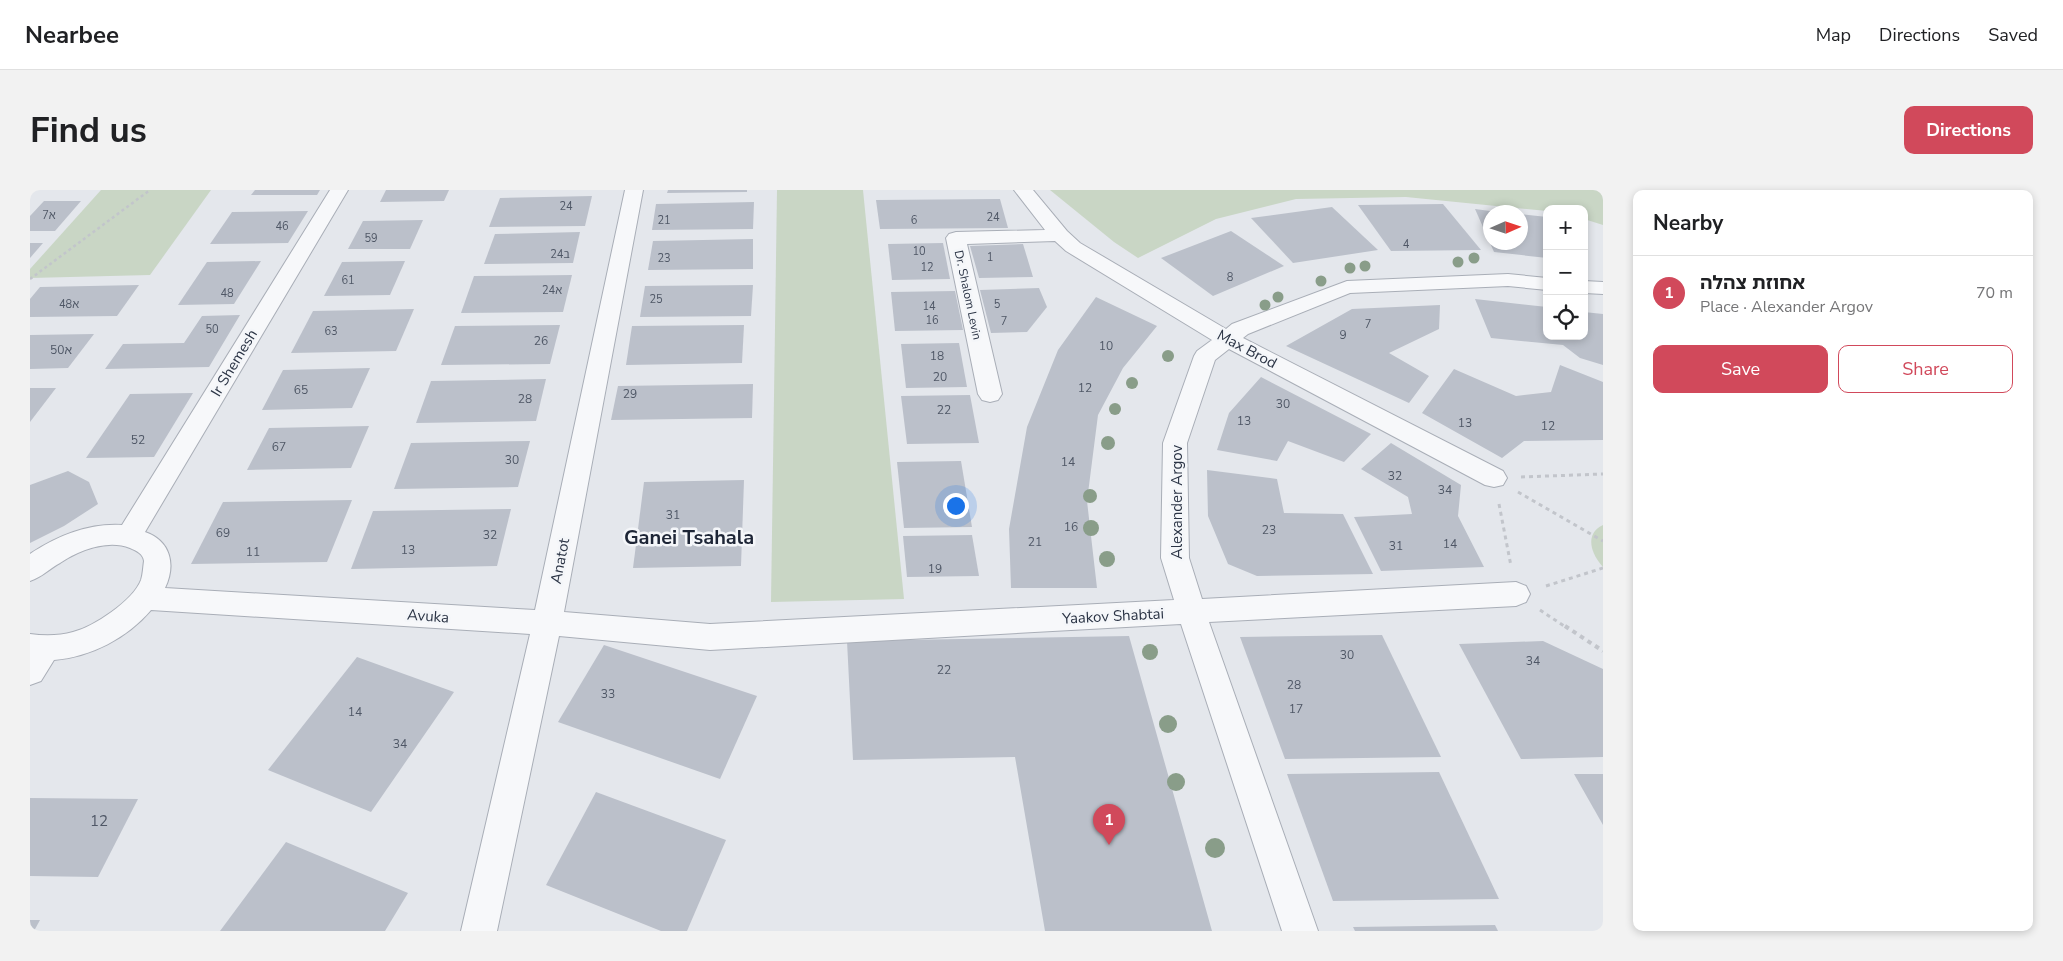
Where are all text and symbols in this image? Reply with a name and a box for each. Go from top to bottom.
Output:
text: Nearbee [25,19,119,51]
text: Map [1816,23,1851,47]
text: Directions [1879,23,1960,47]
text: Saved [1988,23,2038,47]
button: Directions [1904,106,2033,154]
text: Find us [30,107,147,154]
house number: 24 [559,199,573,214]
north arrow [1483,205,1528,250]
map controls [1543,205,1588,340]
button: + [1543,205,1588,250]
house number: 7א [42,208,56,223]
text: Nearby [1653,209,1723,237]
house number: 24 [986,210,1000,225]
house number: 21 [657,213,671,228]
house number: 6 [911,213,918,228]
house number: 46 [275,219,289,234]
house number: 59 [364,231,378,246]
house number: 4 [1403,237,1410,252]
house number: 10 [912,244,926,259]
house number: 24ב [550,247,570,262]
street label: Dr. Shalom Levin [951,249,985,341]
house number: 1 [987,250,993,265]
button: − [1543,250,1588,295]
house number: 23 [657,251,671,266]
house number: 12 [920,260,934,275]
house number: 8 [1227,270,1234,285]
text: אחוזת צהלה [1700,270,1805,296]
house number: 61 [341,273,355,288]
text: 1 [1664,282,1674,304]
text: 70 m [1976,282,2013,304]
house number: 24א [542,283,562,298]
house number: 48 [220,286,234,301]
house number: 25 [649,292,663,307]
button: locate [1543,295,1588,340]
text: Place · Alexander Argov [1700,296,1873,318]
house number: 48א [59,297,79,312]
house number: 5 [994,297,1001,312]
house number: 14 [922,299,936,314]
house number: 16 [925,313,939,328]
house number: 7 [1001,314,1007,329]
house number: 7 [1365,317,1371,332]
house number: 50 [205,322,219,337]
house number: 63 [324,324,338,339]
street label: Max Brod [1214,325,1280,373]
street label: Ir Shemesh [206,326,262,400]
house number: 9 [1339,327,1347,343]
house number: 26 [534,333,548,349]
house number: 10 [1099,338,1113,354]
house number: 50א [50,342,72,358]
button: Save [1653,345,1828,393]
button: Share [1838,345,2013,393]
house number: 18 [930,348,944,364]
house number: 20 [933,369,947,385]
house number: 12 [1078,380,1092,396]
house number: 65 [294,382,308,398]
house number: 29 [623,386,637,402]
house number: 28 [518,391,532,407]
house number: 30 [1276,396,1290,412]
house number: 22 [937,402,951,418]
house number: 13 [1237,413,1251,429]
house number: 13 [1458,415,1472,431]
house number: 12 [1541,418,1555,434]
house number: 52 [131,432,145,448]
house number: 67 [272,439,286,455]
street label: Alexander Argov [1167,445,1187,559]
house number: 30 [505,452,519,468]
house number: 14 [1061,454,1075,470]
house number: 32 [1388,468,1402,484]
house number: 34 [1438,482,1452,498]
your location [943,493,969,519]
house number: 31 [666,507,680,523]
house number: 16 [1064,519,1078,535]
house number: 23 [1262,522,1276,538]
district label: Ganei Tsahala [624,524,754,551]
house number: 69 [216,525,230,541]
house number: 32 [483,527,497,543]
house number: 21 [1028,534,1042,550]
street label: Anatot [546,536,574,586]
house number: 14 [1443,536,1457,552]
house number: 31 [1389,538,1403,554]
house number: 13 [401,542,415,558]
house number: 11 [246,544,260,560]
house number: 19 [928,561,942,577]
street label: Yaakov Shabtai [1061,603,1164,629]
street label: Avuka [406,605,450,627]
house number: 30 [1340,647,1354,663]
house number: 34 [1526,653,1540,669]
house number: 22 [937,662,951,678]
house number: 28 [1287,677,1301,693]
house number: 33 [601,686,615,702]
house number: 17 [1289,701,1303,717]
house number: 14 [348,704,362,720]
house number: 34 [393,736,407,752]
pin: 1 [1093,804,1125,845]
house number: 12 [90,811,108,831]

